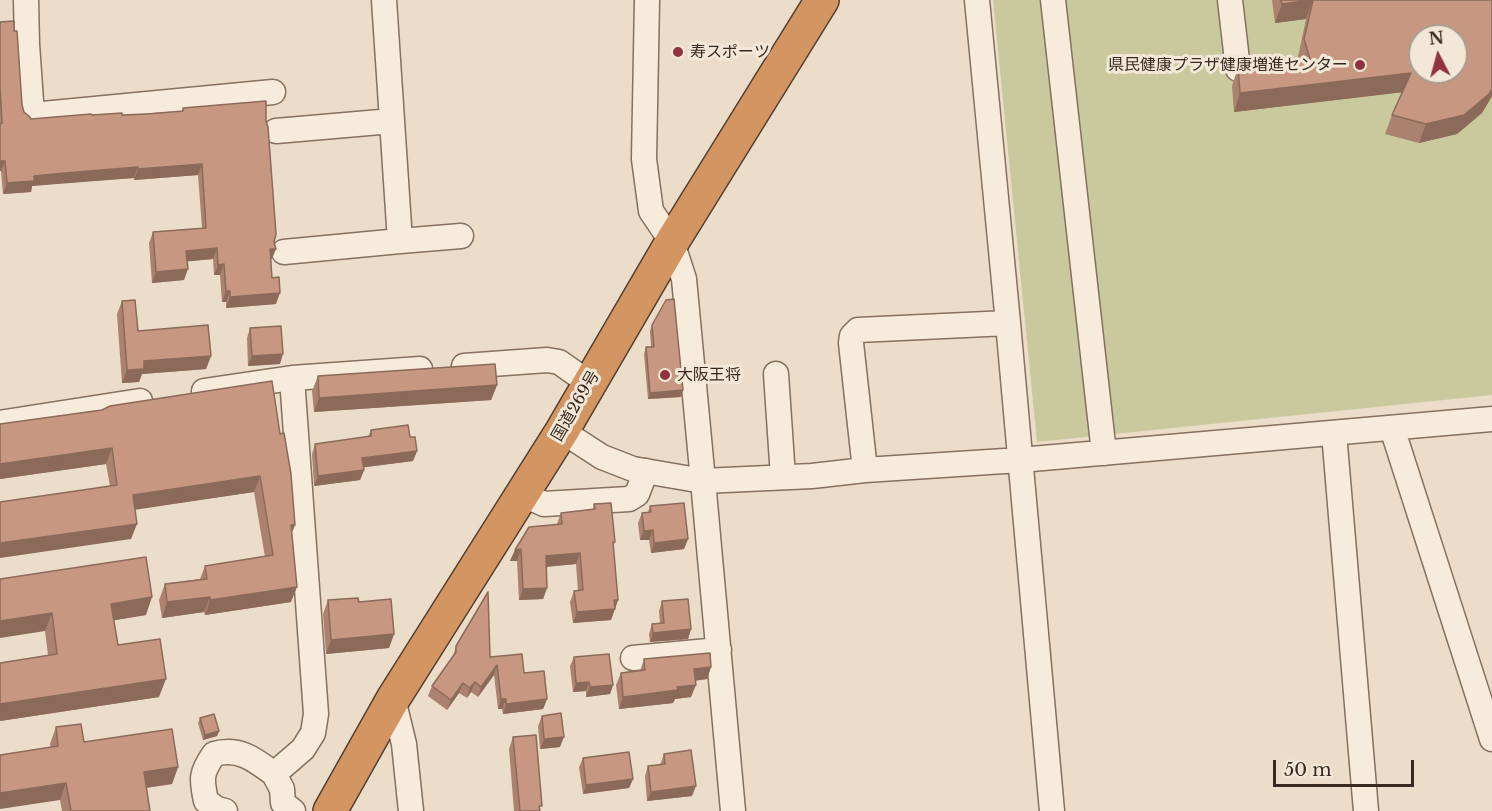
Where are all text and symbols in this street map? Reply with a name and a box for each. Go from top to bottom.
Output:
north arrow [1408,24,1468,84]
text: N [1428,27,1445,49]
place label: 寿スポーツ [690,42,770,62]
marker: 寿スポーツ [671,45,685,59]
place label: 県民健康プラザ健康増進センター [1108,55,1348,75]
marker: 県民健康プラザ健康増進センター [1353,58,1367,72]
place label: 大阪王将 [677,365,741,385]
street label: 国道269号 [548,367,604,445]
marker: 大阪王将 [658,368,672,382]
scale bar [1276,748,1417,786]
text: 50 m [1284,759,1332,781]

